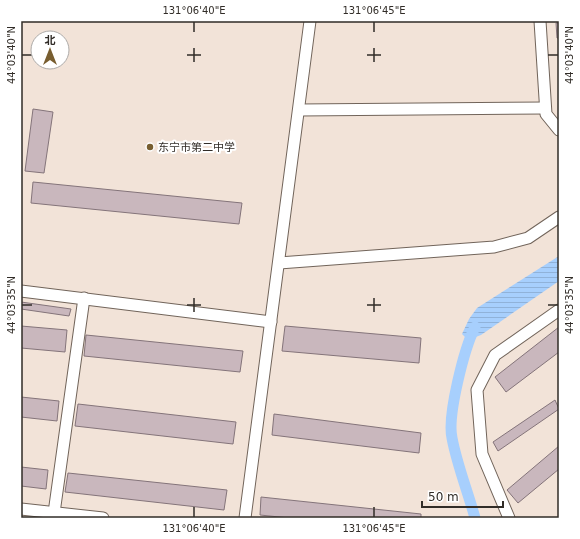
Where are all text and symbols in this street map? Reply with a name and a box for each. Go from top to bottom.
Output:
text: 131°06'40"E [162,5,226,16]
text: 131°06'45"E [342,5,406,16]
text: 44°03'40"N [6,26,17,84]
text: 44°03'40"N [564,26,575,84]
north arrow [30,30,70,70]
text: 北 [45,34,56,47]
place label: 东宁市第二中学 [158,141,235,154]
marker: 东宁市第二中学 [145,142,155,152]
text: 44°03'35"N [6,276,17,334]
text: 44°03'35"N [564,276,575,334]
scale bar [422,483,503,509]
text: 50 m [428,490,459,504]
text: 131°06'40"E [162,523,226,534]
text: 131°06'45"E [342,523,406,534]

